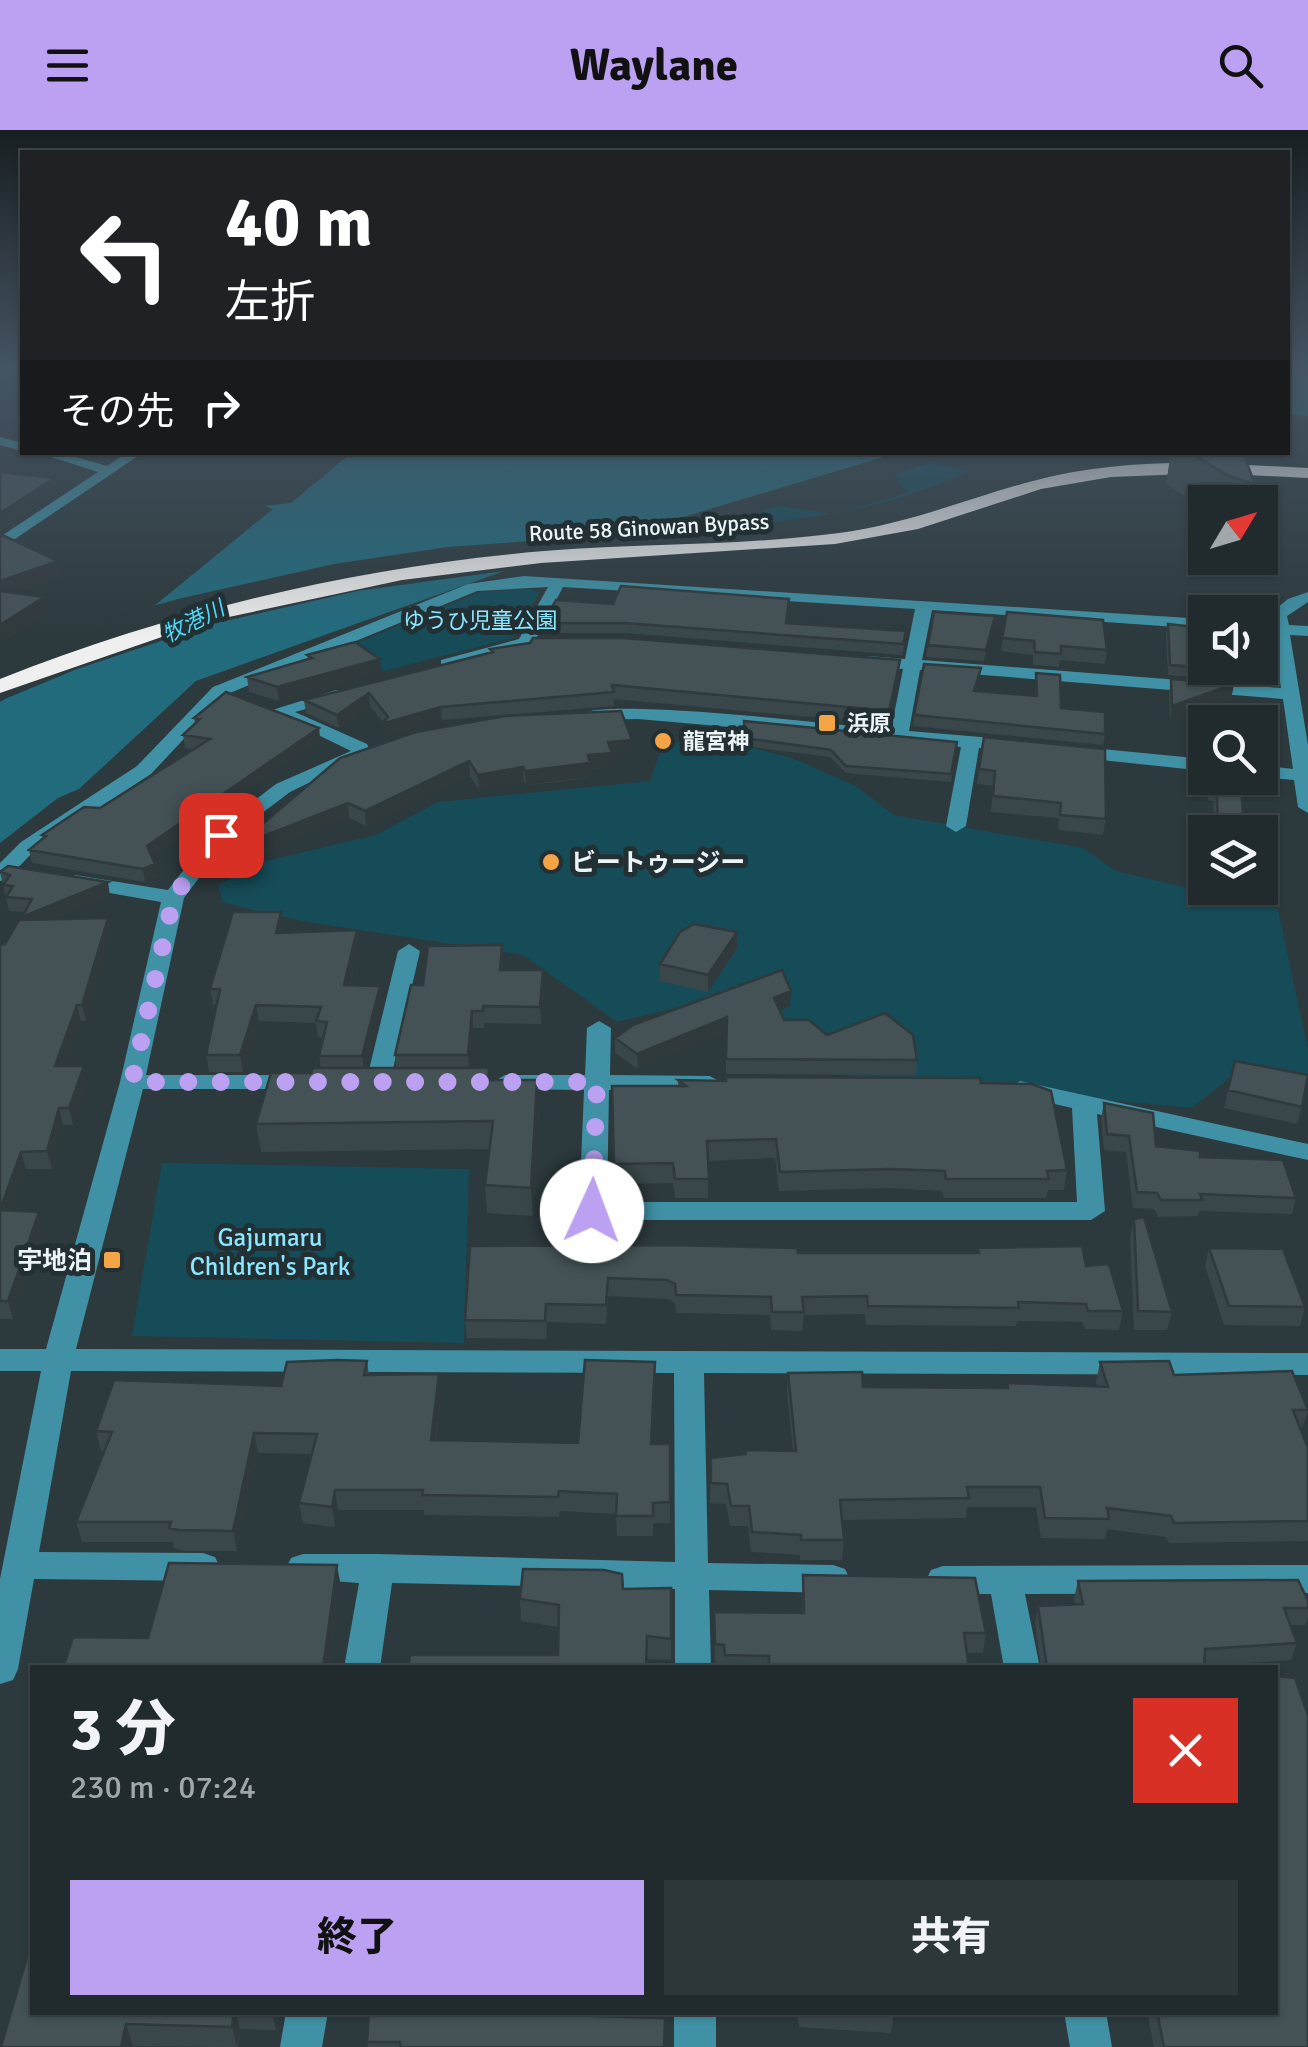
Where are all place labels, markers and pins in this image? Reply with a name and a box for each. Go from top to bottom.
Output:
place label: 浜原 [847,710,891,737]
marker: 浜原 [816,712,838,734]
place label: 龍宮神 [683,728,749,755]
marker: 龍宮神 [652,730,674,752]
pin [179,793,264,878]
place label: ビートゥージー [571,847,746,878]
marker: ビートゥージー [540,851,562,873]
place label: 宇地泊 [17,1245,92,1276]
marker: 宇地泊 [101,1249,123,1271]

